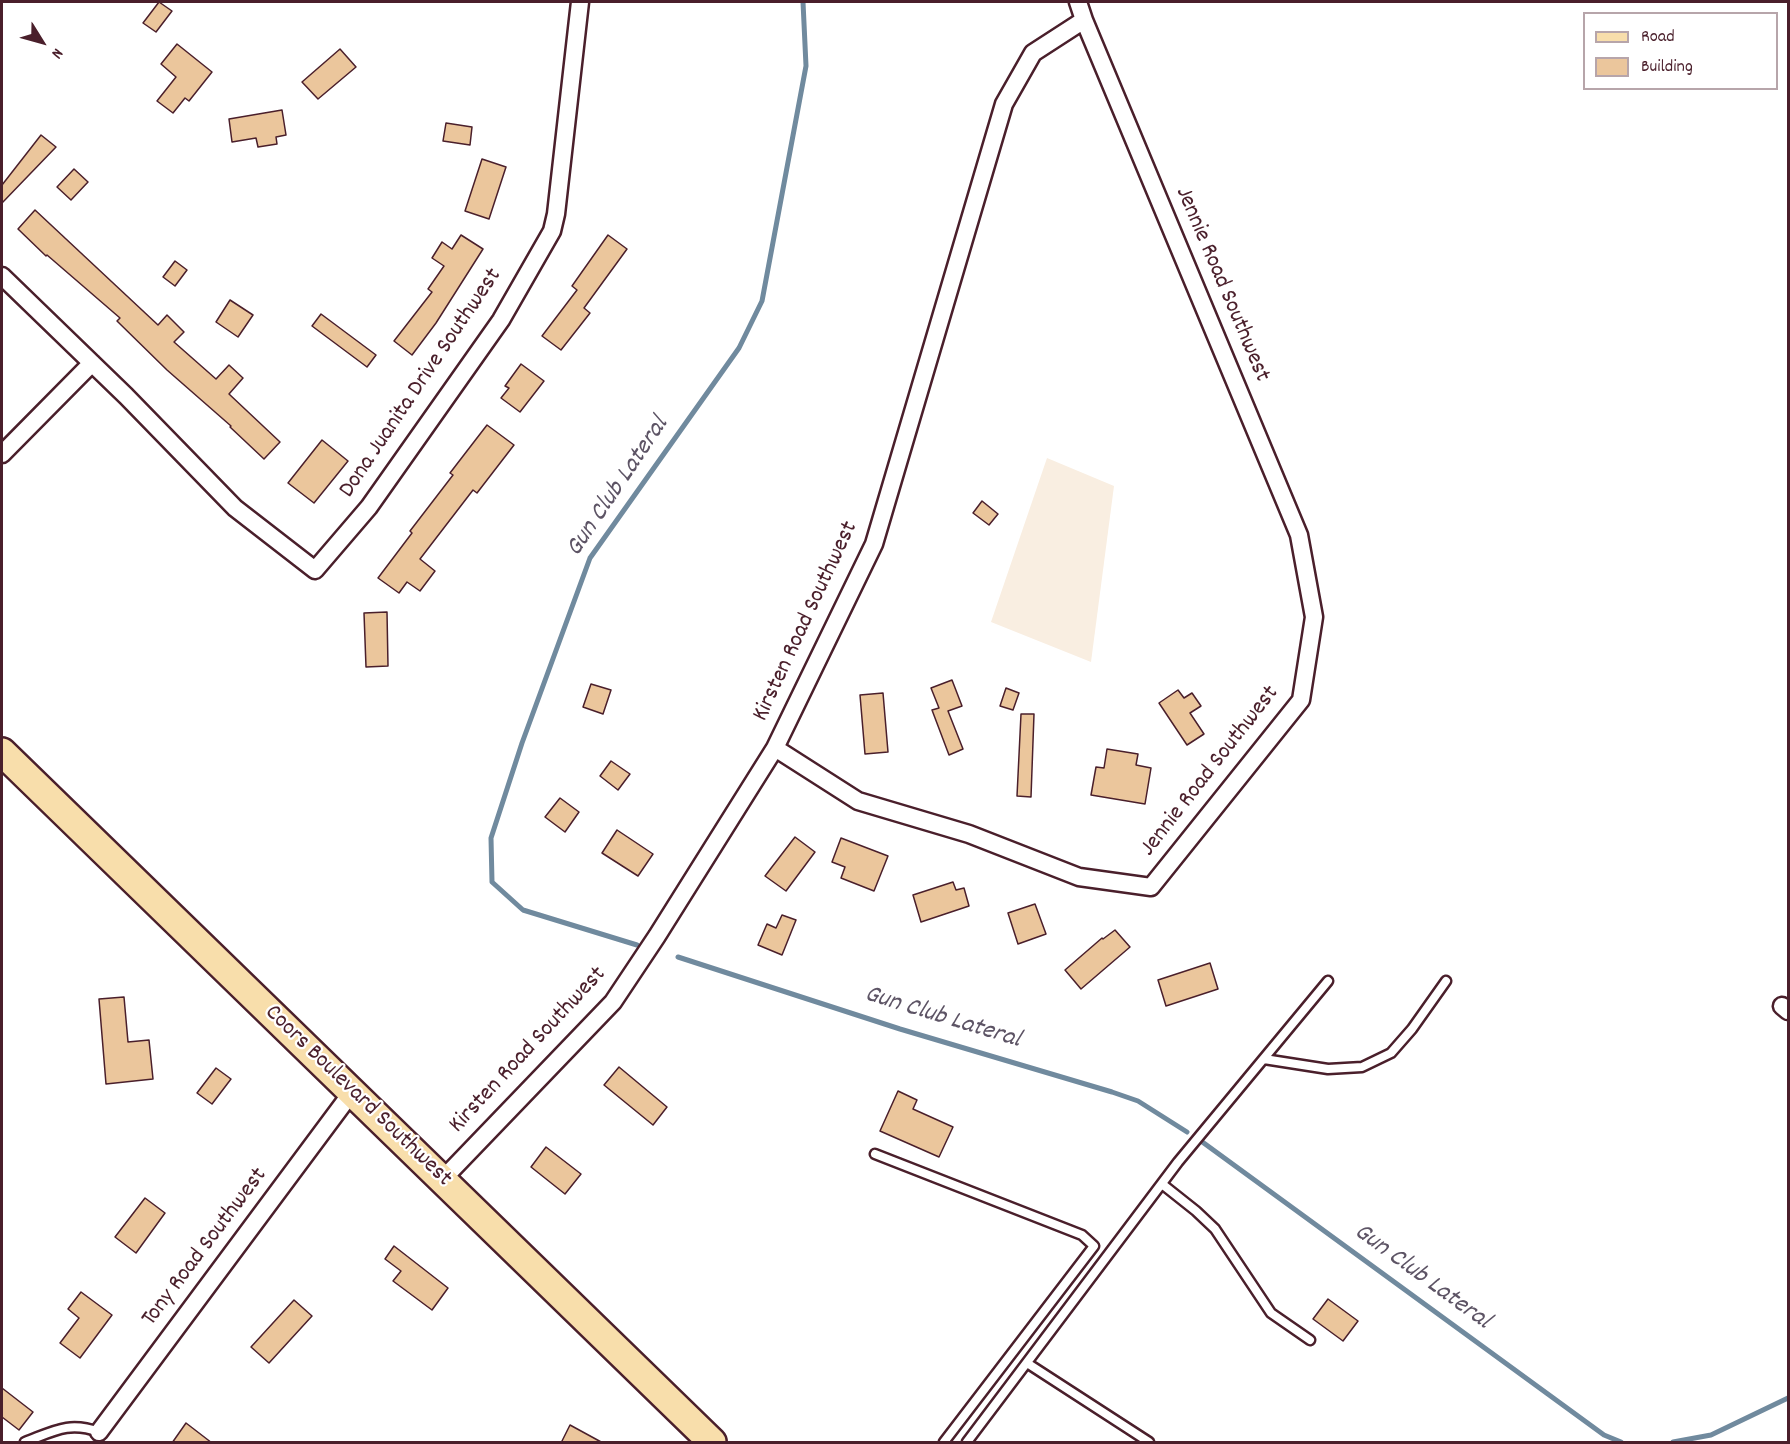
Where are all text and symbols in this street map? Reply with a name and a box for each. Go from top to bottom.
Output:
north arrow [12,12,72,72]
legend [1583,12,1778,90]
text: Road [1641,25,1675,50]
text: N [45,43,68,63]
text: Building [1641,55,1693,80]
street label: Jennie Road Southwest [1167,183,1275,387]
street label: Dona Juanita Drive Southwest [334,264,510,504]
water label: Gun Club Lateral [561,412,677,564]
street label: Kirsten Road Southwest [748,517,866,727]
street label: Jennie Road Southwest [1135,681,1287,863]
street label: Kirsten Road Southwest [444,962,614,1140]
water label: Gun Club Lateral [860,980,1024,1058]
street label: Coors Boulevard Southwest [257,1000,457,1194]
street label: Tony Road Southwest [137,1163,275,1333]
water label: Gun Club Lateral [1346,1218,1496,1338]

